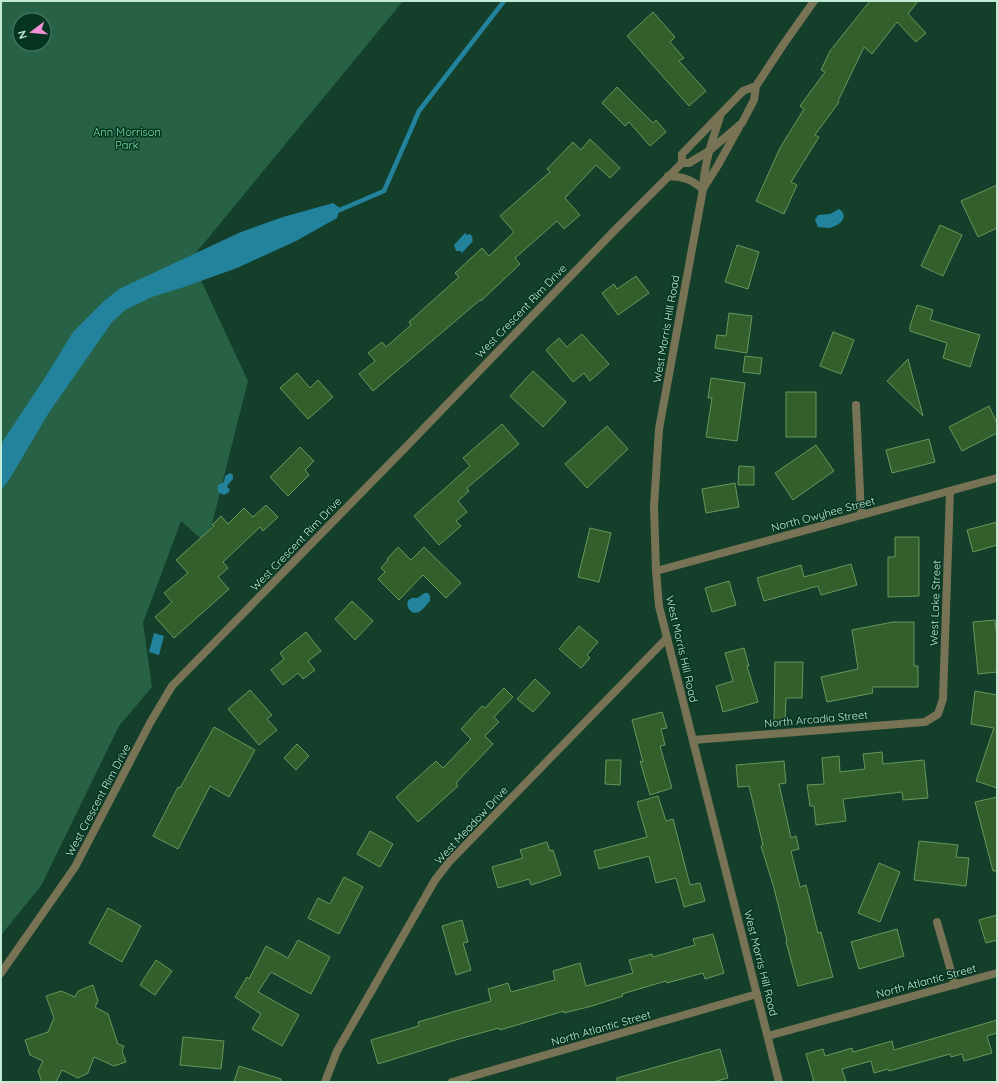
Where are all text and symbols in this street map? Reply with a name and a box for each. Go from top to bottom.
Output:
north arrow [12,12,52,52]
text: N [15,29,30,41]
park label: Ann Morrison Park [93,125,161,152]
street label: West Crescent Rim Drive [472,261,570,361]
street label: West Morris Hill Road [650,274,682,384]
street label: North Owyhee Street [770,493,877,535]
street label: West Crescent Rim Drive [247,494,345,594]
street label: West Lake Street [927,560,944,646]
street label: West Morris Hill Road [663,594,701,704]
street label: North Arcadia Street [764,707,869,731]
street label: West Crescent Rim Drive [62,741,134,859]
street label: West Meadow Drive [431,783,511,867]
street label: West Morris Hill Road [741,908,781,1018]
street label: North Atlantic Street [874,961,978,1001]
street label: North Atlantic Street [550,1007,653,1049]

